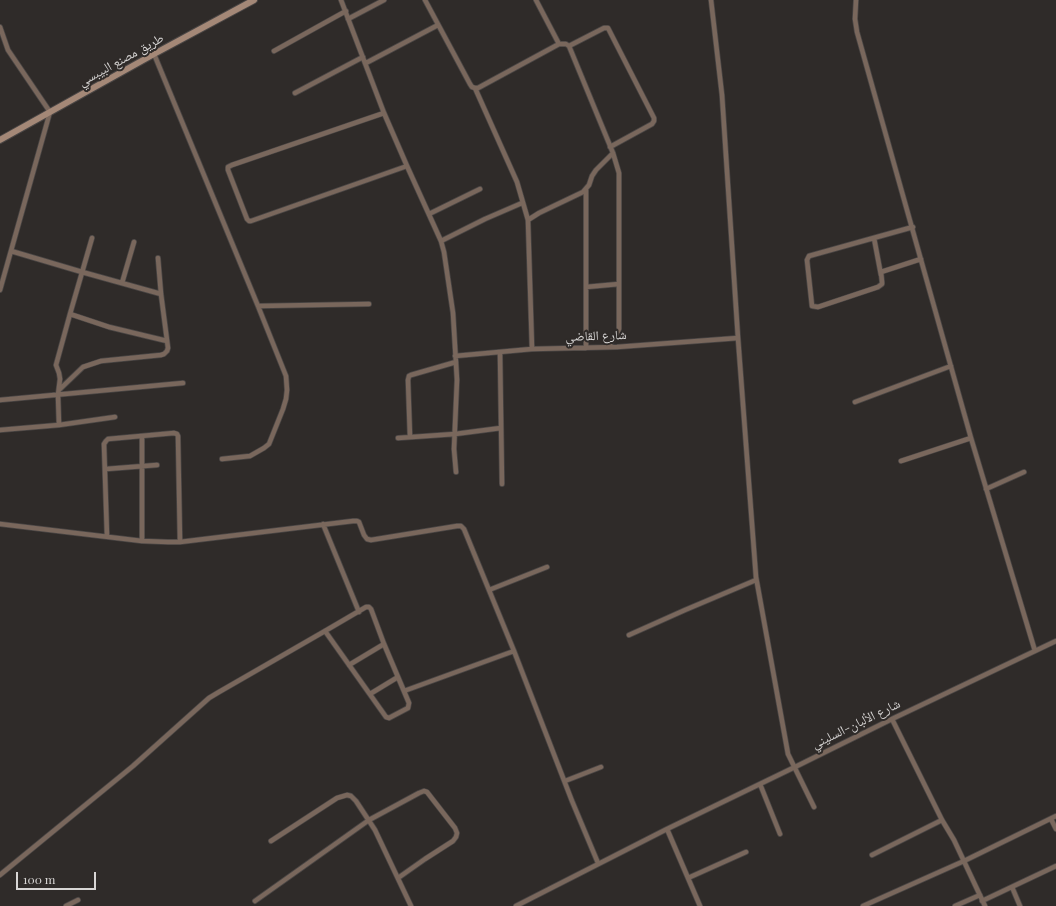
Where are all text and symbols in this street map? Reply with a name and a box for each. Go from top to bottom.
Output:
street label: طريق مصنع البيبسي [76,30,166,90]
street label: شارع القاضي [565,327,627,345]
street label: شارع الألبان-السليني [809,696,903,752]
scale bar [18,864,98,890]
text: 100 m [23,871,55,887]

